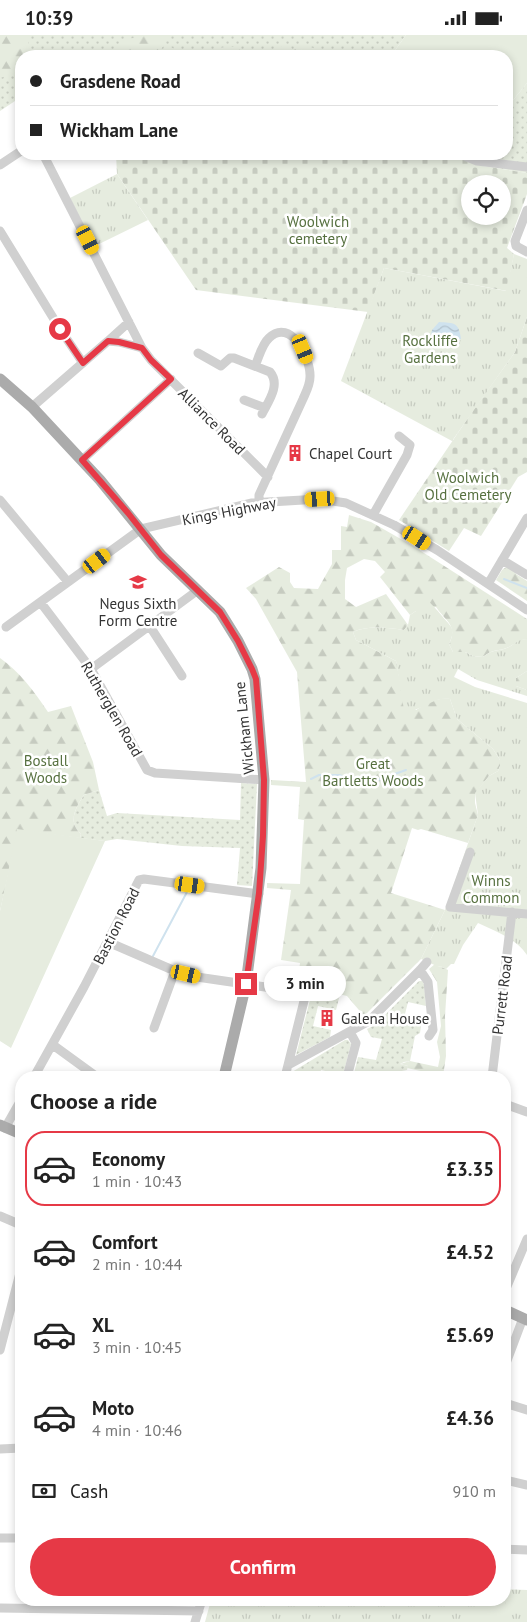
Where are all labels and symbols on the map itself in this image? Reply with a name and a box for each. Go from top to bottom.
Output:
park label: Woolwich cemetery [287,212,349,248]
car [74,223,101,257]
route start [49,318,71,340]
park label: Rockliffe Gardens [402,331,458,367]
car [290,332,315,366]
street label: Alliance Road [175,384,249,458]
building icon: Chapel Court [285,443,305,463]
place label: Chapel Court [309,444,392,463]
park label: Woolwich Old Cemetery [425,468,511,504]
car [304,491,335,507]
street label: Kings Highway [180,493,278,529]
car [400,524,433,552]
car [80,546,113,576]
school or university icon: Negus Sixth Form Centre [128,572,148,592]
place label: Negus Sixth Form Centre [99,594,177,630]
street label: Rutherglen Road [77,658,147,760]
street label: Wickham Lane [230,681,258,775]
park label: Bostall Woods [24,751,69,787]
park label: Great Bartletts Woods [322,754,424,790]
park label: Winns Common [463,871,519,907]
car [174,875,205,895]
street label: Bastion Road [89,884,143,968]
street label: Purrett Road [488,954,516,1036]
car [169,963,202,985]
callout: 3 min [264,967,346,1001]
route end [235,973,257,995]
building icon: Galena House [317,1008,337,1028]
place label: Galena House [341,1009,429,1028]

